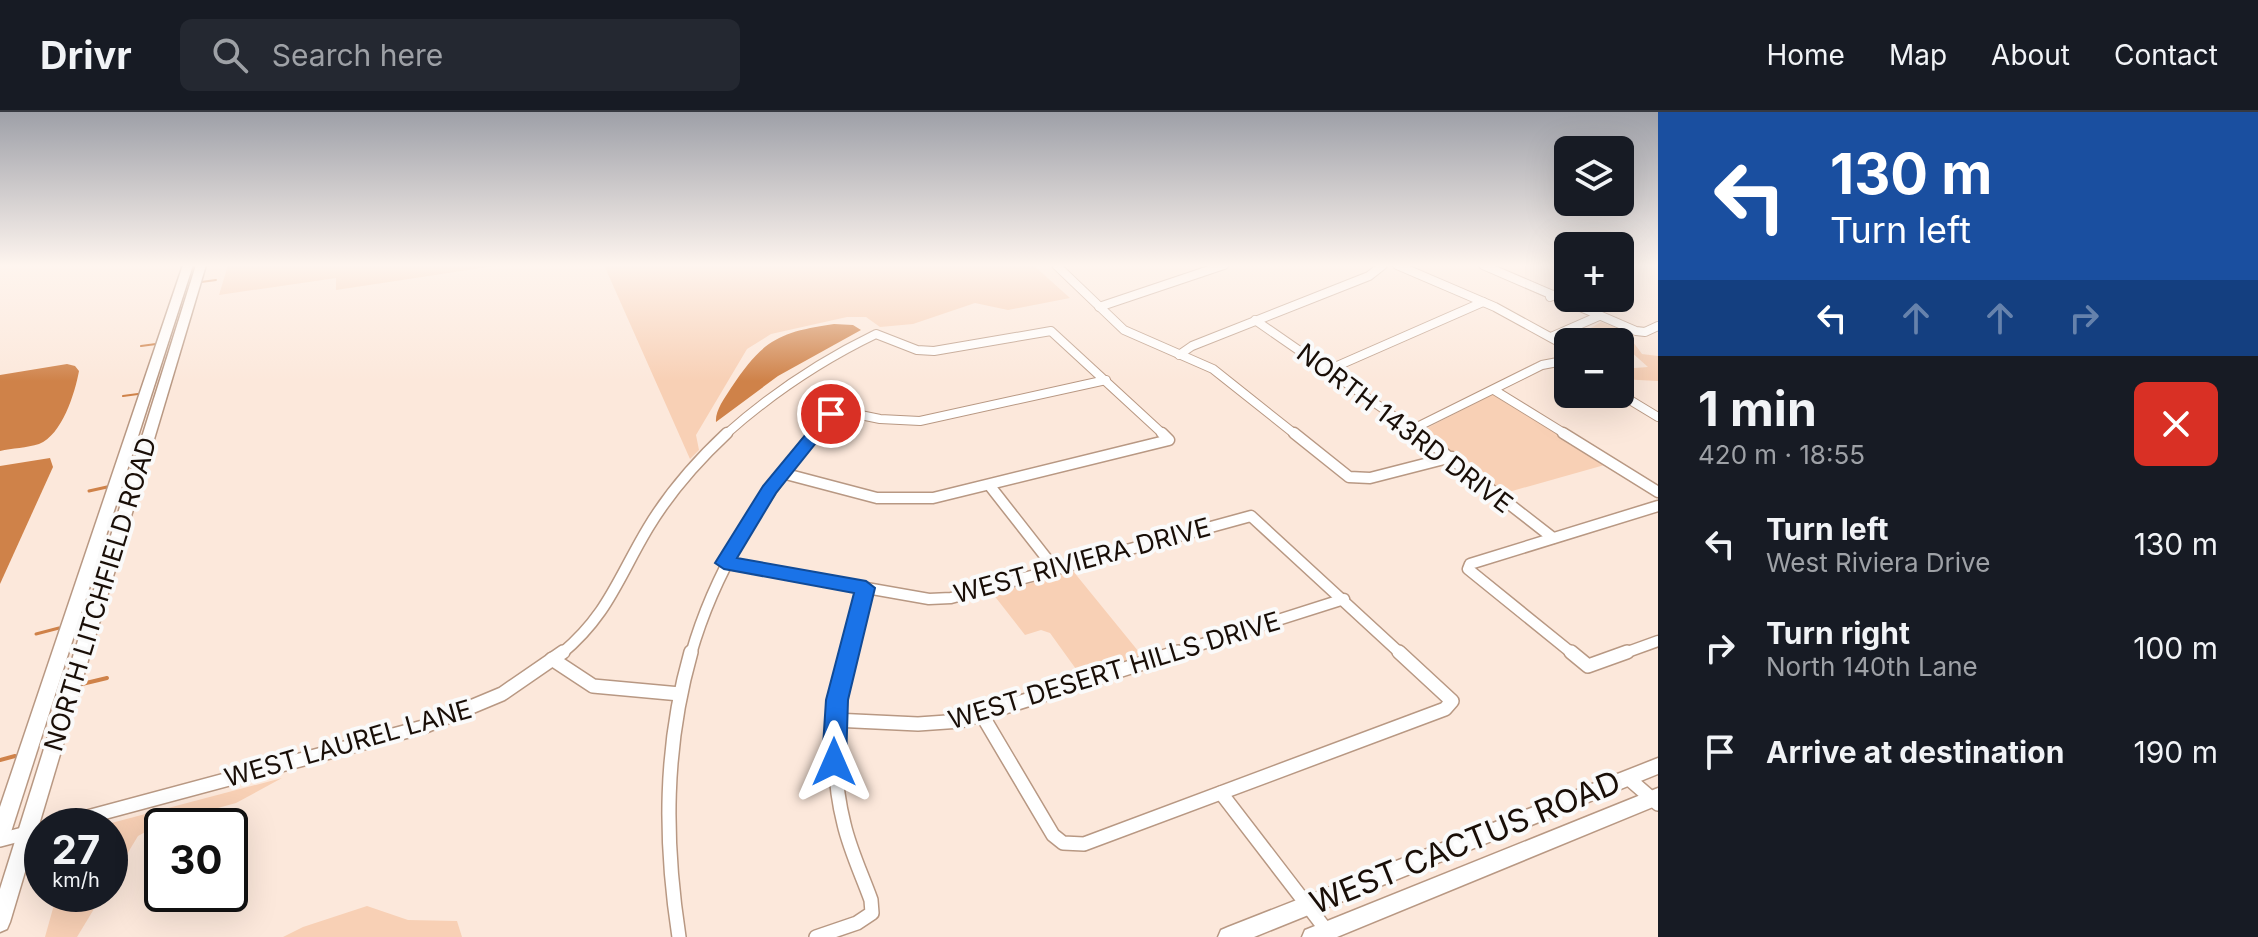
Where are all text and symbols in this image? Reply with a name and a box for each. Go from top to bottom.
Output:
search box [180,19,740,91]
text: Drivr [40,32,132,78]
icon: search [208,33,252,77]
text: Search here [272,37,443,73]
text: Home [1766,38,1845,72]
text: Map [1889,38,1947,72]
text: About [1991,38,2070,72]
text: Contact [2114,38,2218,72]
map controls [1554,136,1634,408]
button: layers [1554,136,1634,216]
text: 130 m [1830,140,1992,208]
icon: left [1698,144,1802,248]
text: Turn left [1830,208,1971,252]
button: + [1554,232,1634,312]
icon: left [1810,296,1854,340]
icon: ahead [1894,296,1938,340]
icon: ahead [1978,296,2022,340]
icon: right [2062,296,2106,340]
button: − [1554,328,1634,408]
street label: NORTH 143RD DRIVE [1291,337,1519,519]
text: 1 min [1698,379,1817,438]
pin [797,380,865,448]
button: close [2134,382,2218,466]
icon: arrive [809,392,853,436]
street label: NORTH LITCHFIELD ROAD [37,433,163,755]
text: 420 m · 18:55 [1698,439,1865,470]
street label: WEST RIVIERA DRIVE [950,511,1214,609]
text: Turn left [1766,511,1888,547]
icon: left [1698,522,1742,566]
text: 130 m [2134,526,2218,562]
text: West Riviera Drive [1766,547,1990,578]
street label: WEST DESERT HILLS DRIVE [944,605,1284,735]
text: Turn right [1766,615,1910,651]
icon: right [1698,626,1742,670]
text: 100 m [2133,630,2218,666]
text: North 140th Lane [1766,651,1978,682]
street label: WEST LAUREL LANE [221,693,475,793]
position arrow [792,720,876,804]
icon: arrive [1698,730,1742,774]
text: Arrive at destination [1766,734,2064,770]
text: 190 m [2134,734,2218,770]
street label: WEST CACTUS ROAD [1304,762,1626,922]
speed limit sign: 30 [144,808,248,912]
text: 27 [52,825,100,874]
text: km/h [52,868,100,892]

